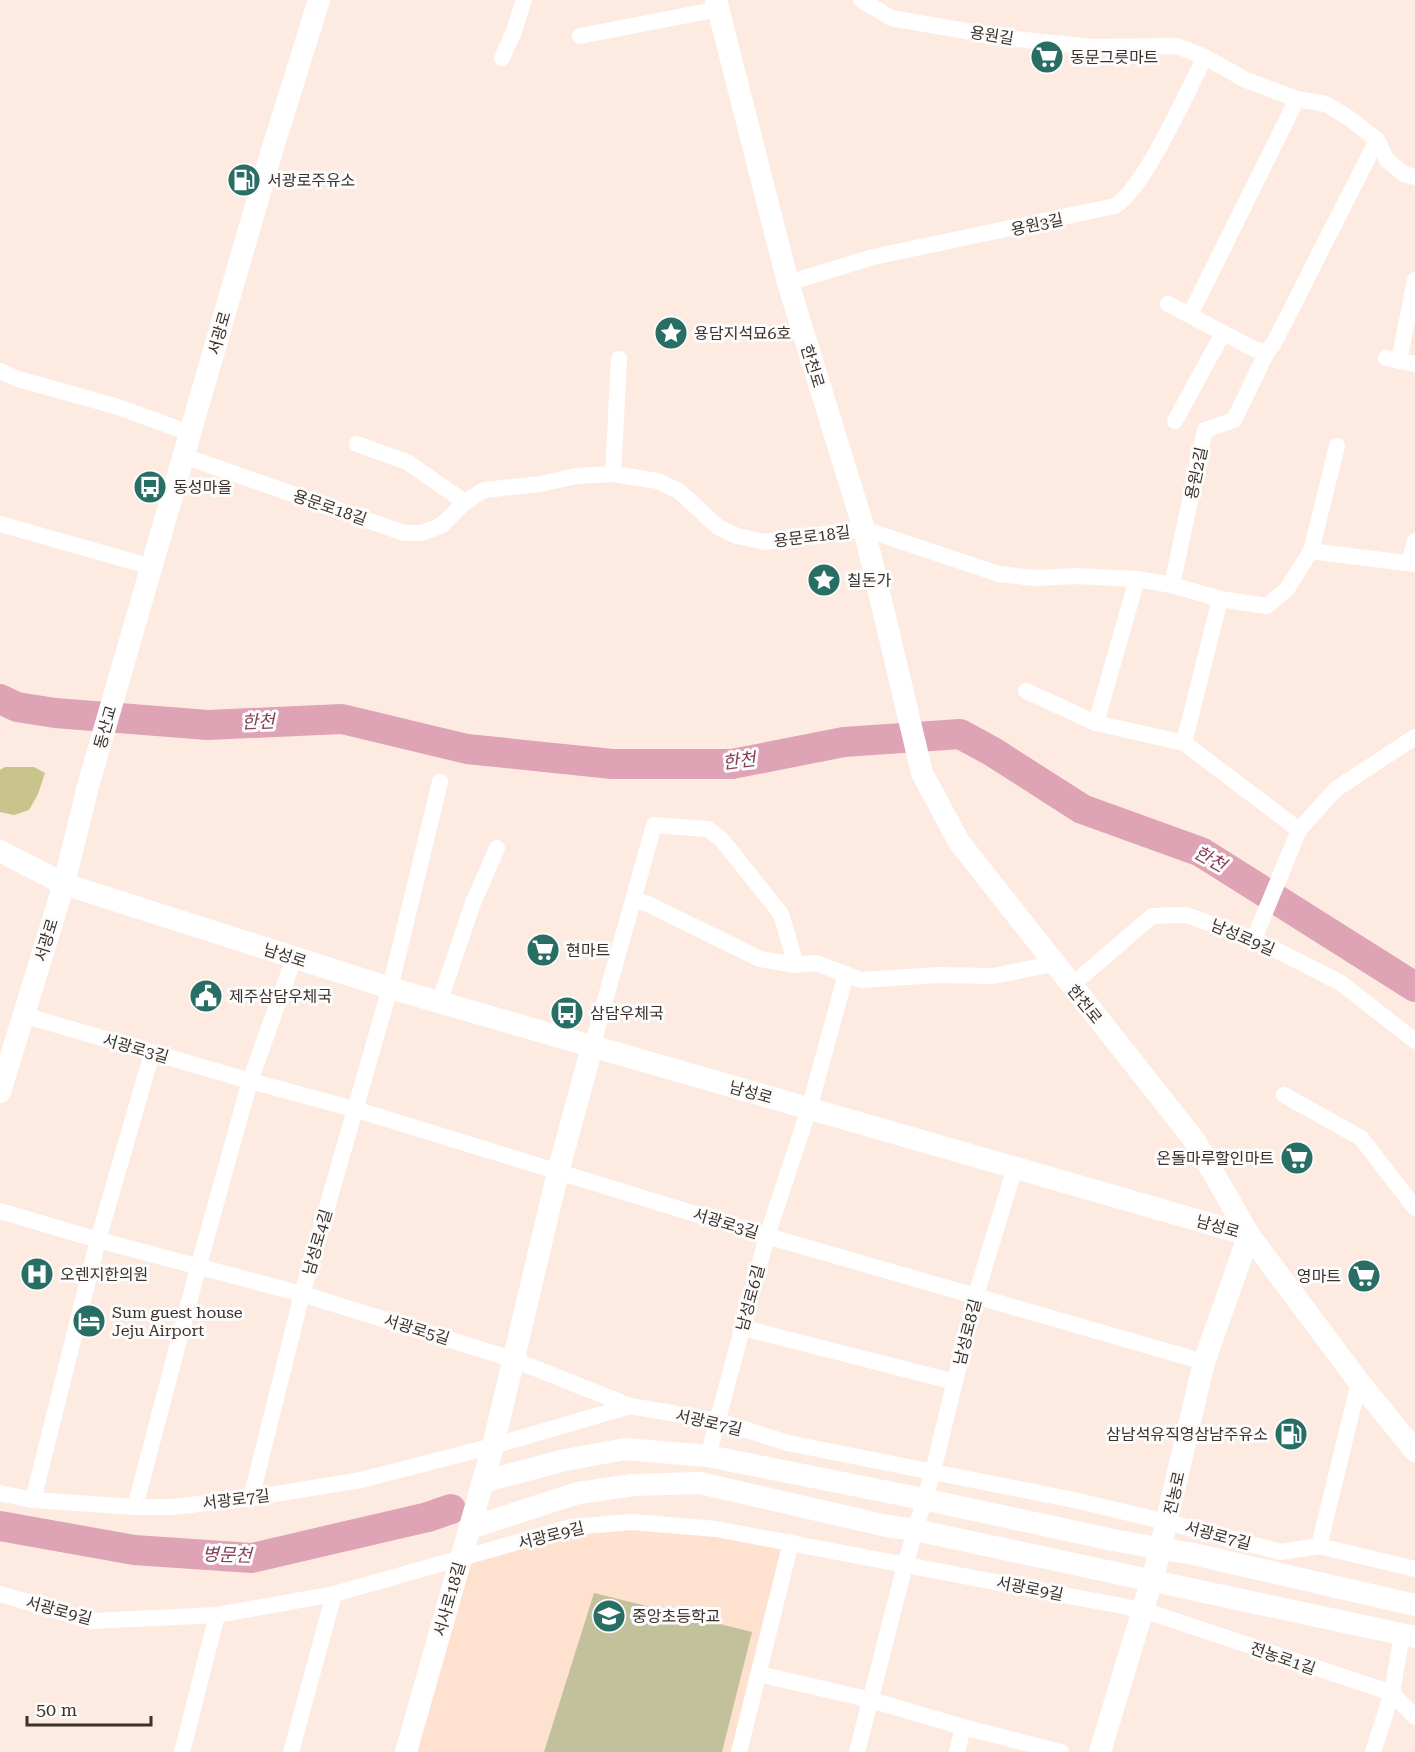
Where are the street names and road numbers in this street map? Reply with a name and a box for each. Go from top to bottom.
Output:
street label: 용원길 [969,23,1015,48]
street label: 용원3길 [1009,210,1065,239]
street label: 서광로 [204,309,235,357]
street label: 한천로 [797,342,828,390]
street label: 용원2길 [1182,445,1211,501]
street label: 용문로18길 [290,486,369,529]
street label: 용문로18길 [773,522,851,551]
street label: 동산교 [90,703,121,751]
street label: 남성로9길 [1208,915,1278,959]
street label: 서광로 [31,916,62,964]
street label: 남성로 [261,940,309,971]
street label: 한천로 [1063,981,1106,1028]
street label: 서광로3길 [101,1030,171,1067]
street label: 남성로 [727,1077,775,1108]
street label: 서광로3길 [691,1204,761,1242]
street label: 남성로4길 [299,1207,336,1277]
street label: 남성로 [1194,1211,1242,1242]
street label: 남성로6길 [733,1263,768,1333]
street label: 남성로8길 [950,1297,985,1367]
street label: 서광로5길 [382,1310,452,1348]
street label: 서광로7길 [674,1406,744,1439]
street label: 전농로 [1160,1469,1189,1517]
street label: 서광로7길 [201,1486,271,1513]
street label: 서광로9길 [516,1518,586,1553]
street label: 서광로7길 [1183,1518,1253,1553]
street label: 서사로18길 [430,1560,469,1639]
street label: 서광로9길 [995,1573,1065,1604]
street label: 서광로9길 [24,1593,94,1628]
street label: 전농로1길 [1248,1638,1318,1678]

